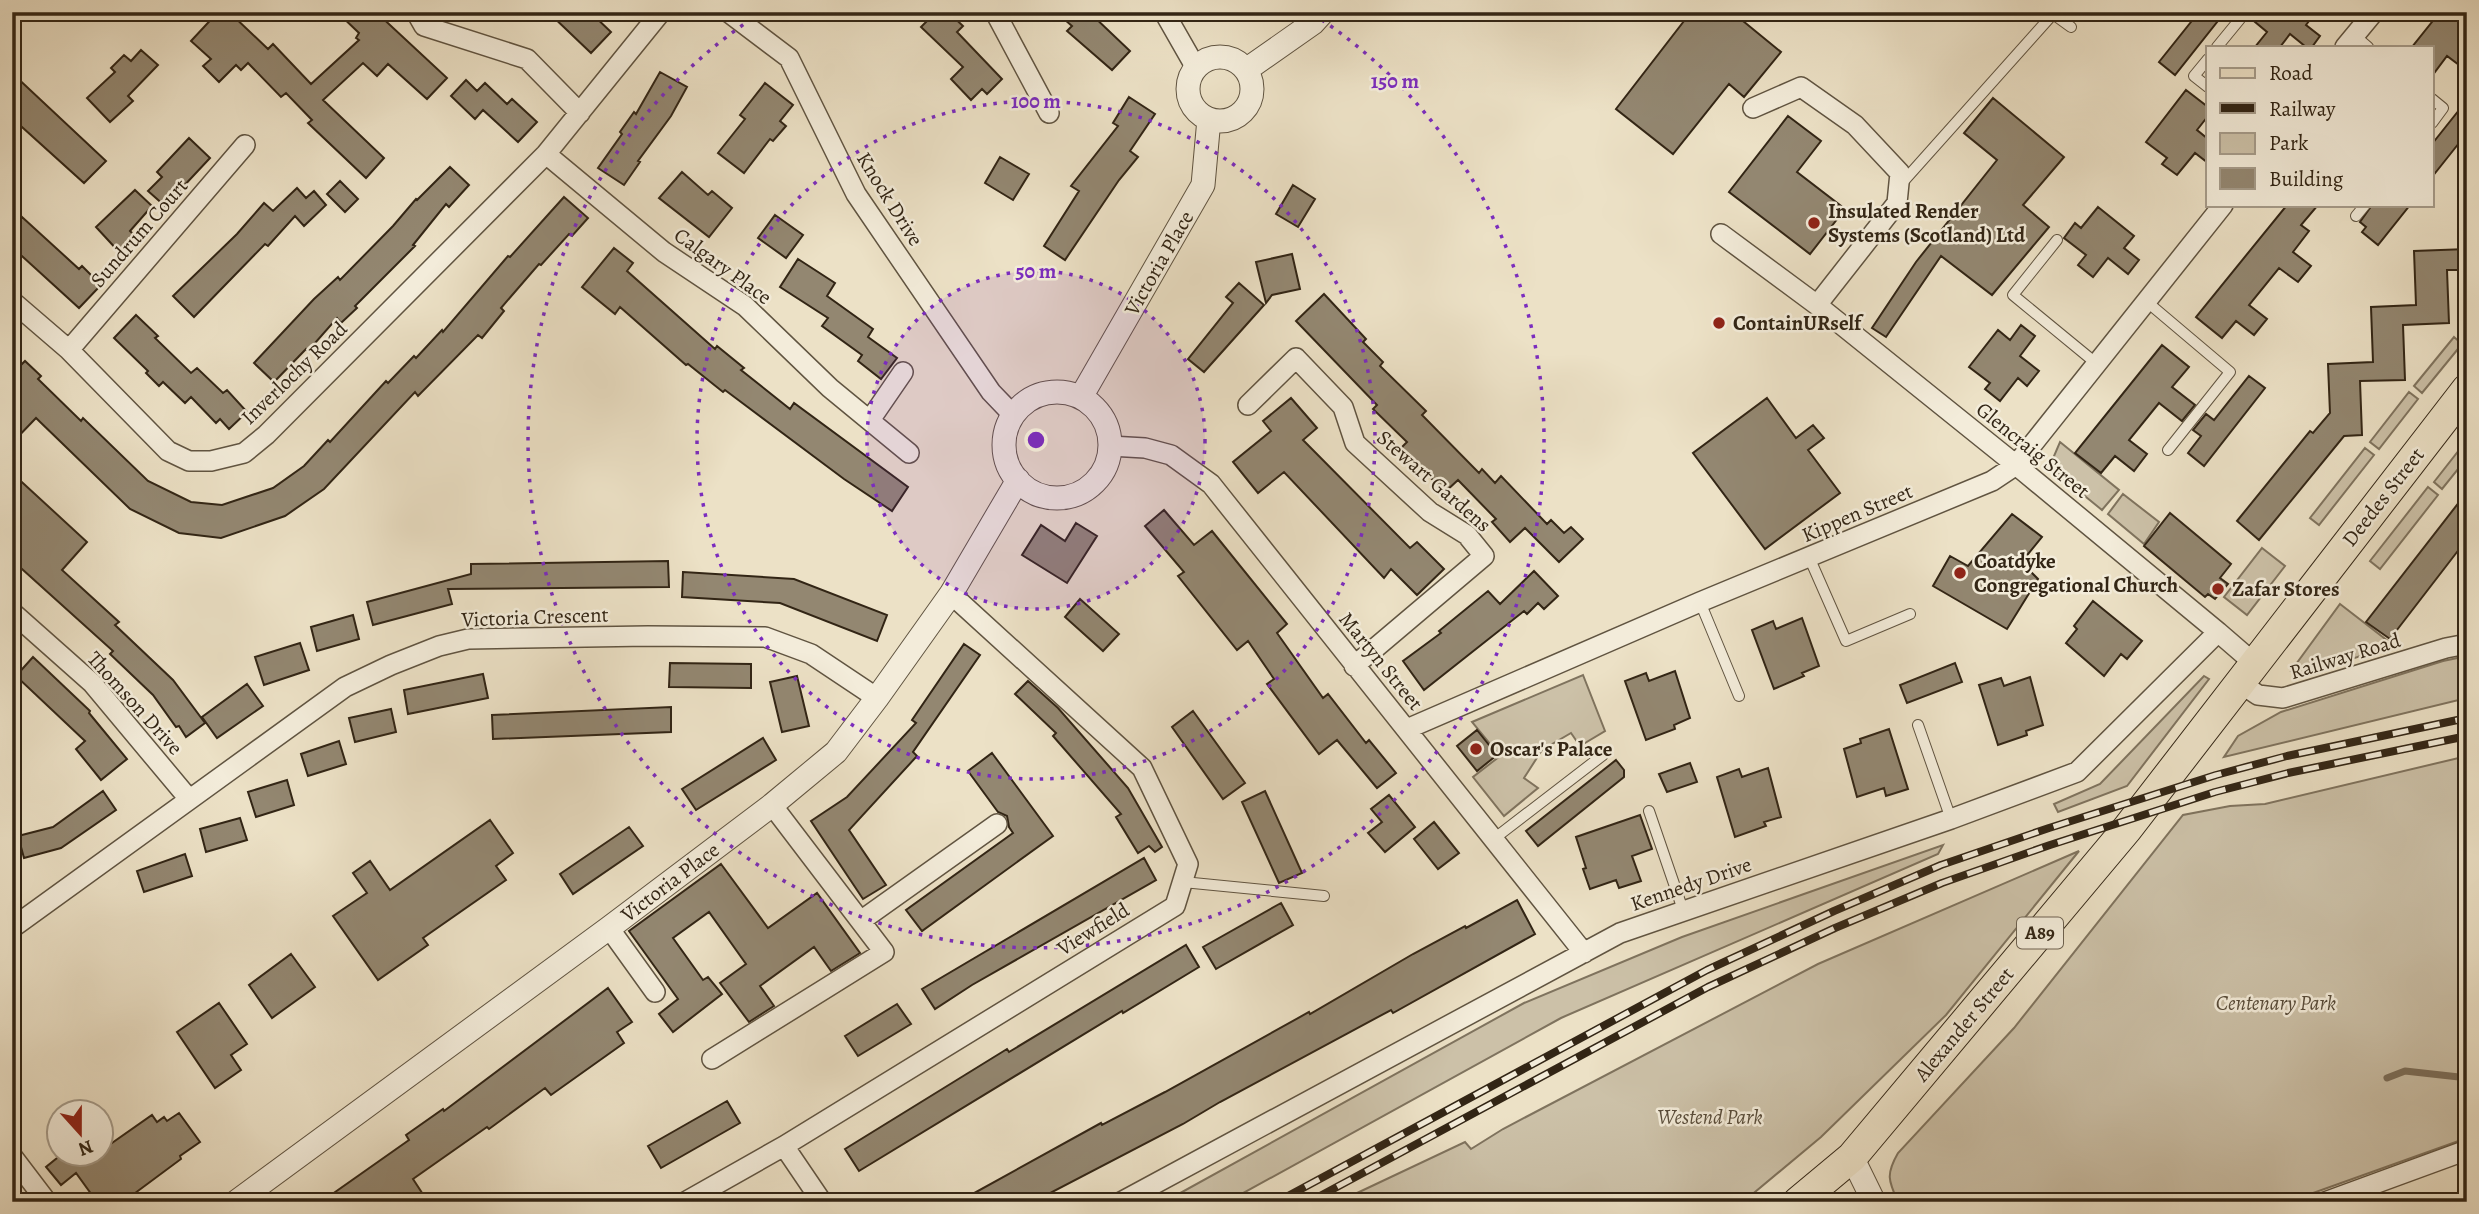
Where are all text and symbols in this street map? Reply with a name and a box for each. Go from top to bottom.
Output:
legend [2206,46,2434,206]
text: Road [2269,59,2313,87]
text: 150 m [1371,67,1420,95]
text: 100 m [1011,87,1061,115]
text: Railway [2269,95,2336,123]
text: Park [2269,129,2309,157]
street label: Knock Drive [850,147,930,251]
text: Building [2269,165,2344,193]
street label: Sundrum Court [84,173,194,293]
place label: Insulated Render Systems (Scotland) Ltd [1828,197,2026,249]
street label: Victoria Place [1117,206,1200,321]
marker: Insulated Render Systems (Scotland) Ltd [1806,215,1822,231]
street label: Calgary Place [668,221,778,311]
text: 50 m [1016,257,1057,285]
place label: ContainURself [1733,309,1864,337]
street label: Inverlochy Road [235,315,354,431]
marker: ContainURself [1711,315,1727,331]
street label: Glencraig Street [1970,396,2096,505]
street label: Stewart Gardens [1371,424,1497,538]
centre of rings [1024,428,1048,452]
street label: Deedes Street [2335,442,2431,552]
street label: Kippen Street [1797,477,1917,549]
place label: Coatdyke Congregational Church [1974,547,2178,599]
marker: Coatdyke Congregational Church [1952,565,1968,581]
place label: Zafar Stores [2232,575,2340,603]
marker: Zafar Stores [2210,581,2226,597]
street label: Victoria Crescent [460,600,609,634]
street label: Martyn Street [1333,606,1429,716]
street label: Railway Road [2286,626,2404,686]
street label: Thomson Drive [81,645,189,761]
place label: Oscar's Palace [1490,735,1613,763]
marker: Oscar's Palace [1468,741,1484,757]
street label: Victoria Place [614,836,725,929]
street label: Kennedy Drive [1627,850,1755,918]
street label: Viewfield [1051,895,1135,963]
road number: A89 [2017,917,2063,948]
street label: Alexander Street [1907,961,2020,1088]
park label: Centenary Park [2216,989,2336,1017]
north arrow [46,1098,116,1168]
park label: Westend Park [1657,1103,1763,1131]
text: N [74,1133,97,1163]

